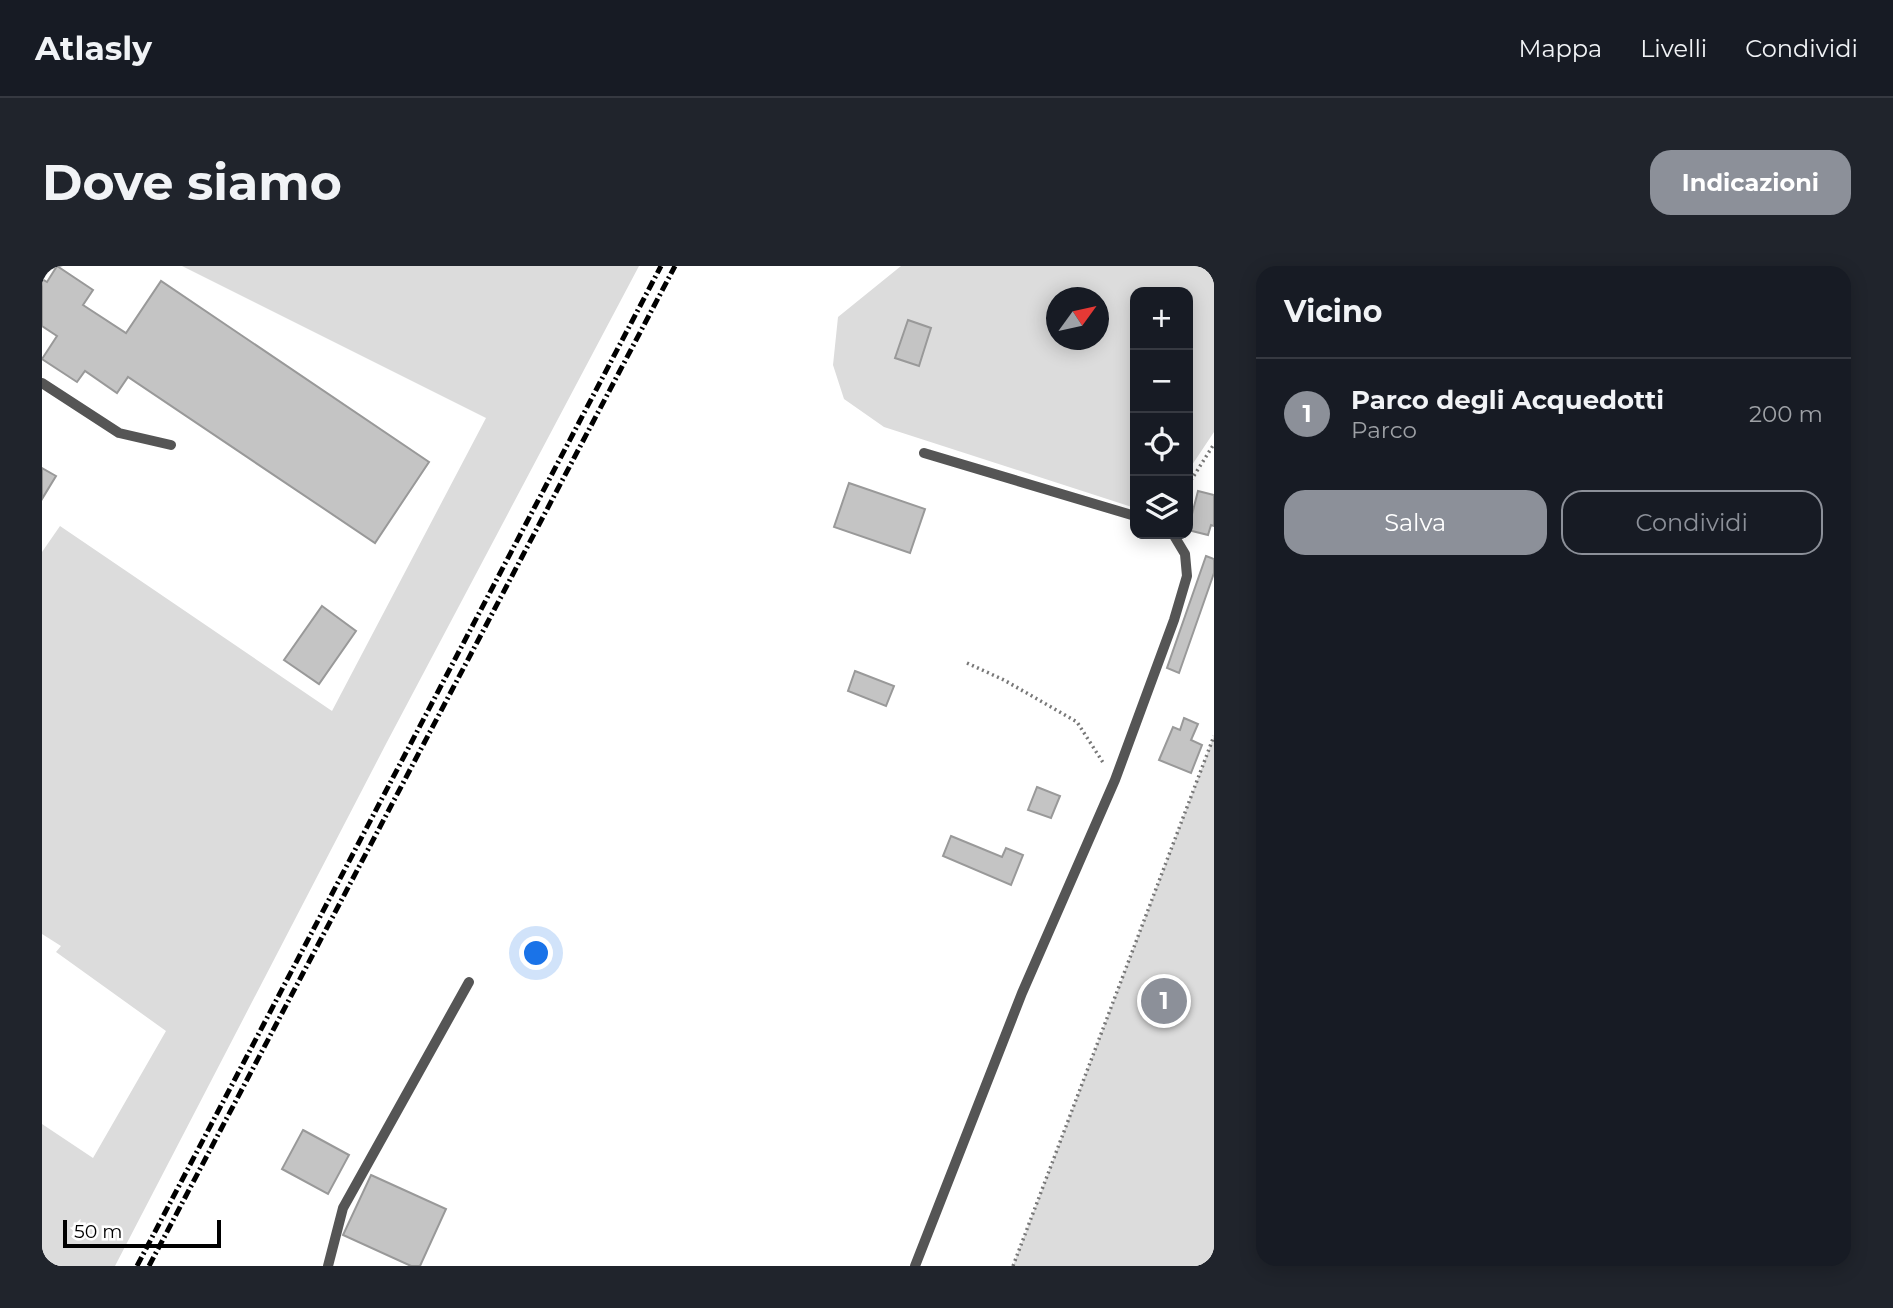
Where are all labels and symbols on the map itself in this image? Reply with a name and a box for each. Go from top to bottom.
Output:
north arrow [1046,287,1109,350]
your location [519,936,553,970]
pin: 1 [1141,975,1187,1027]
scale bar [63,1217,220,1249]

